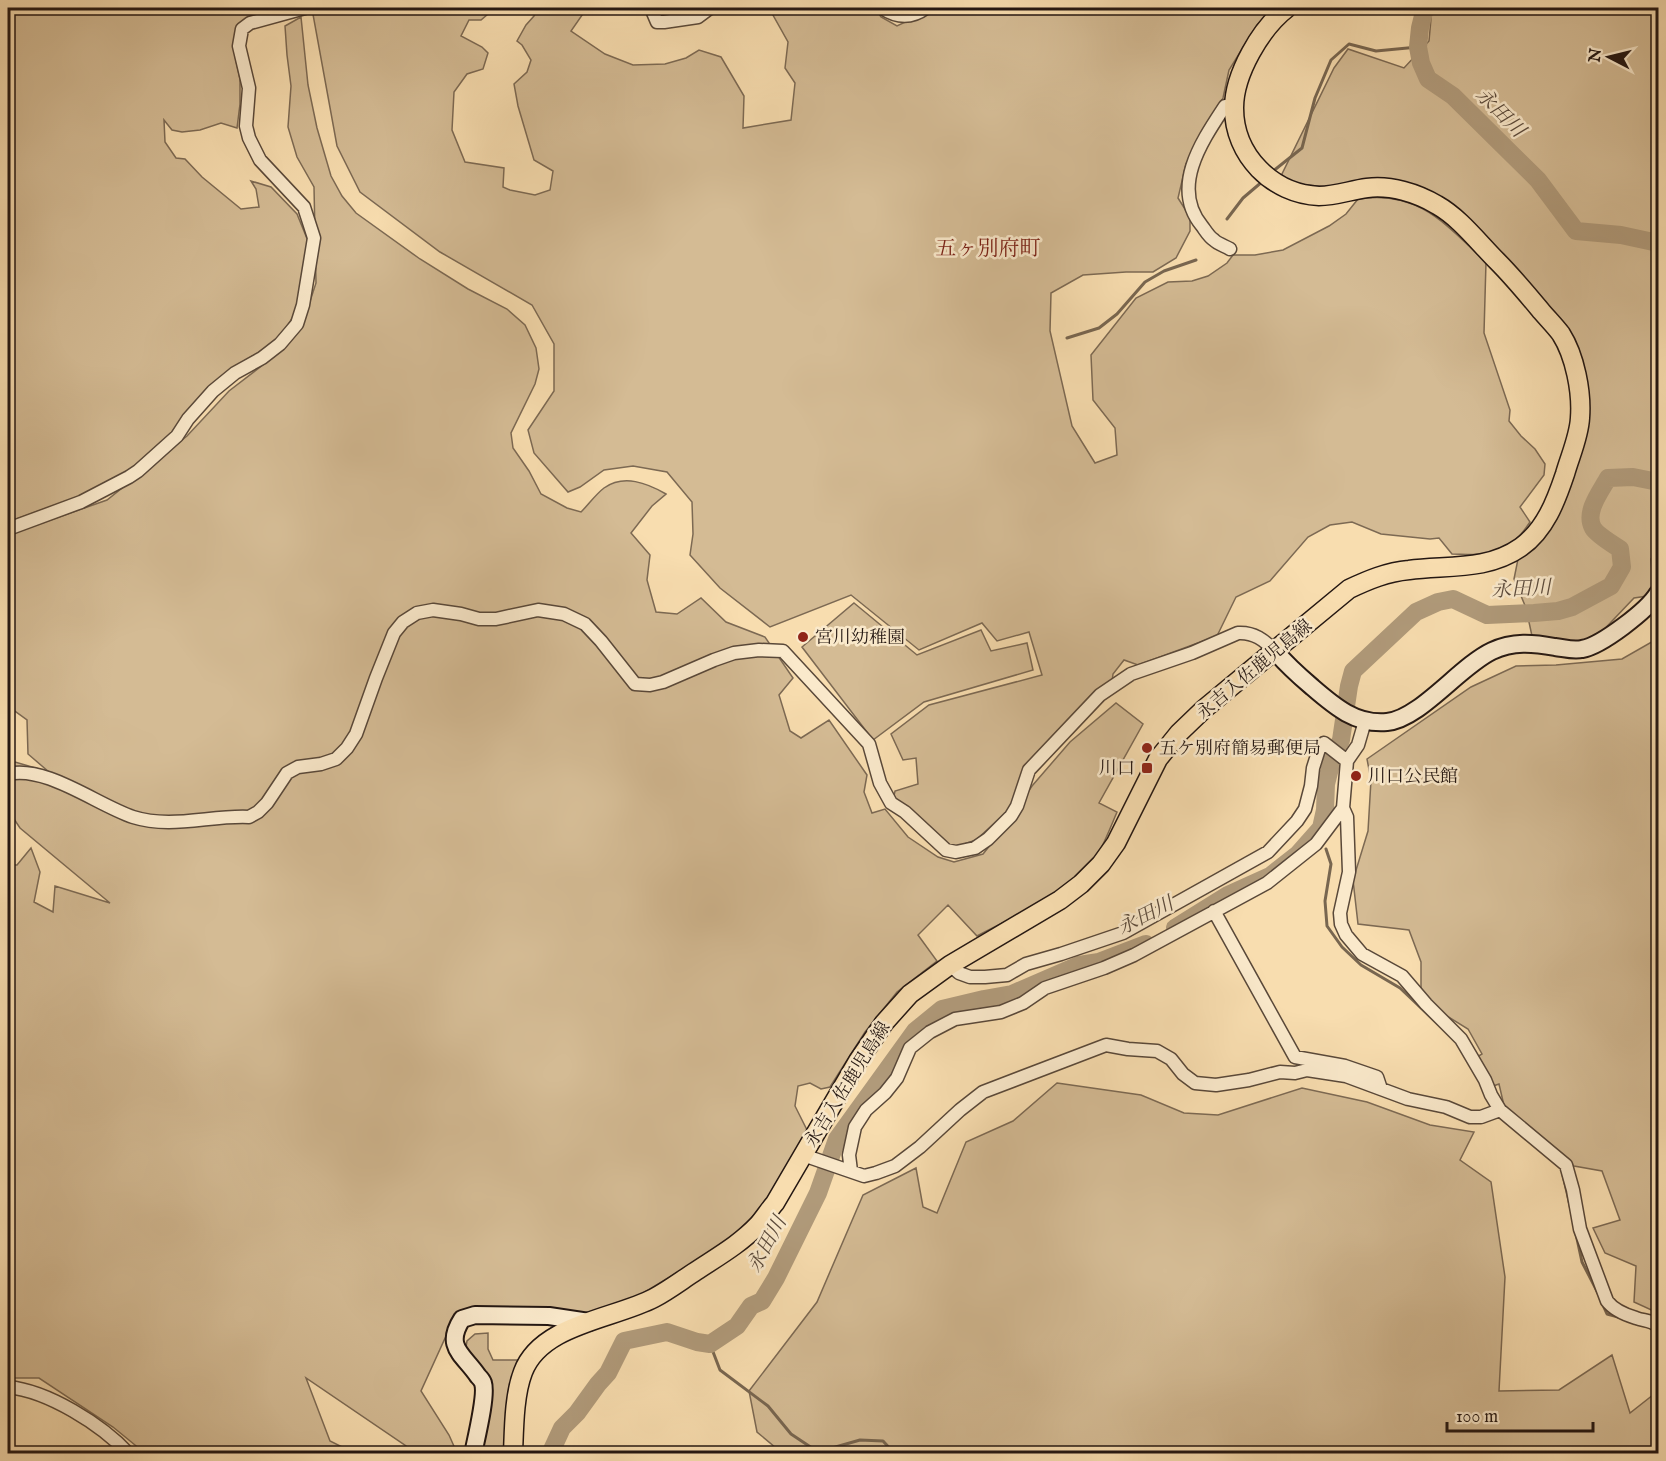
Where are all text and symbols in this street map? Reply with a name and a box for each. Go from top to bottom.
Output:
north arrow [1579,27,1639,87]
text: N [1585,47,1607,64]
water label: 永田川 [1470,83,1531,145]
district label: 五ヶ別府町 [936,236,1041,263]
water label: 永田川 [1490,575,1554,604]
street label: 永吉入佐鹿児島線 [1192,615,1318,725]
place label: 宮川幼稚園 [815,627,905,650]
marker: 宮川幼稚園 [796,630,810,644]
place label: 五ケ別府簡易郵便局 [1159,738,1321,761]
marker: 五ケ別府簡易郵便局 [1140,741,1154,755]
place label: 川口 [1099,758,1135,781]
marker: 川口 [1140,761,1154,775]
place label: 川口公民館 [1368,766,1458,789]
marker: 川口公民館 [1349,769,1363,783]
water label: 永田川 [1113,891,1180,941]
street label: 永吉入佐鹿児島線 [800,1018,896,1152]
water label: 永田川 [742,1211,793,1277]
scale bar [1447,1395,1592,1433]
text: 100 m [1456,1406,1498,1429]

